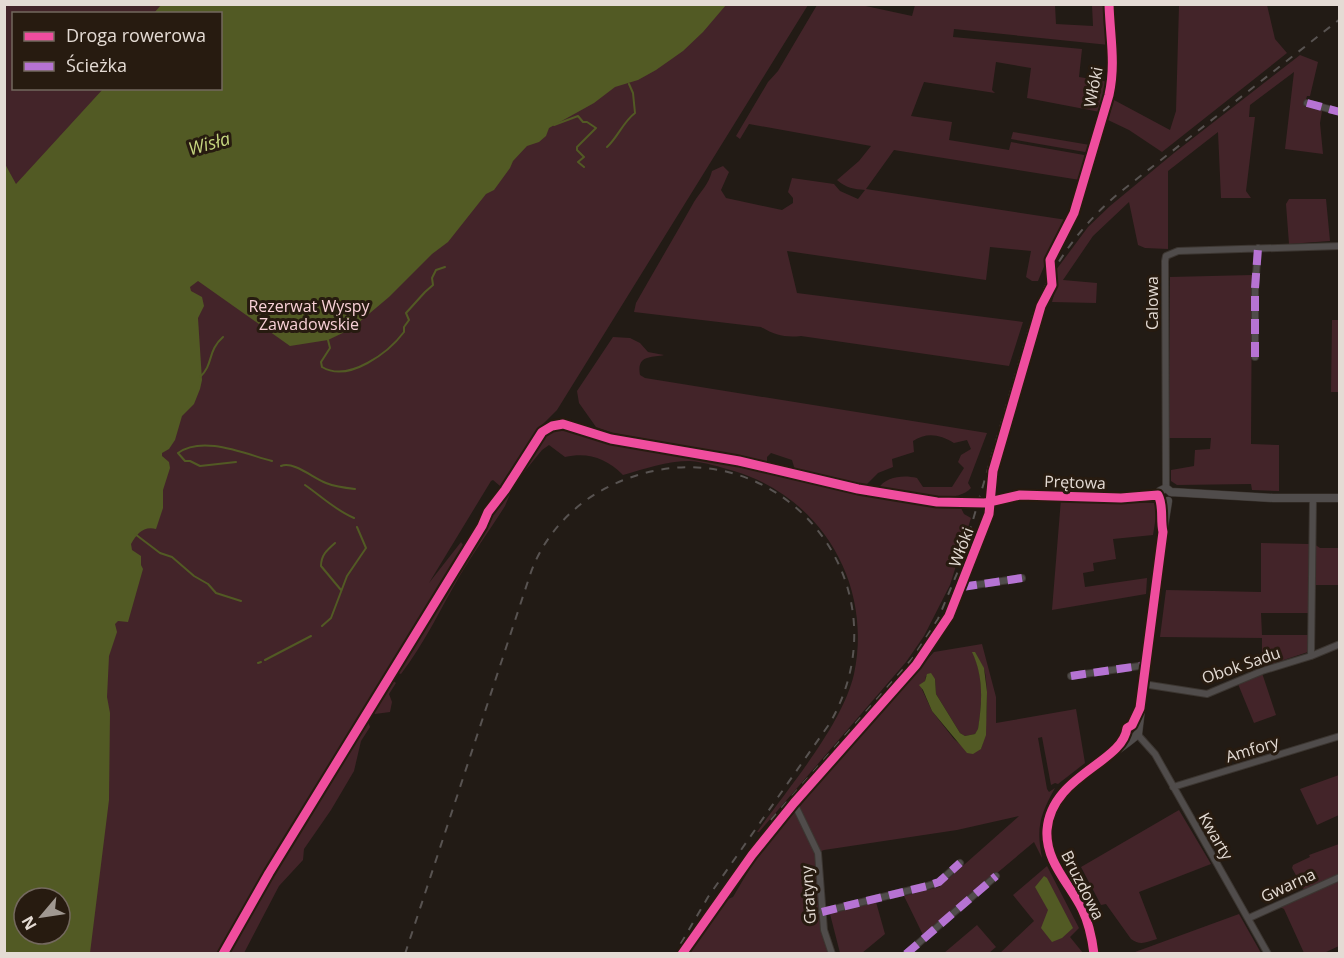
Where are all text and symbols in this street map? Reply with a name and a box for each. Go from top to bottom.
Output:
legend [12,12,222,90]
text: Droga rowerowa [66,23,206,47]
text: Ścieżka [66,53,127,77]
street label: Włóki [1078,65,1108,109]
water label: Wisła [185,126,233,160]
street label: Calowa [1141,276,1163,330]
park label: Rezerwat Wyspy Zawadowskie [248,295,371,335]
street label: Prętowa [1044,470,1106,494]
street label: Włóki [943,524,979,570]
street label: Obok Sadu [1199,641,1283,689]
street label: Amfory [1223,730,1282,767]
street label: Kwarty [1194,808,1239,865]
street label: Bruzdowa [1056,847,1110,923]
street label: Gwarna [1257,863,1319,907]
street label: Gratyny [795,864,821,925]
north arrow [12,886,72,946]
text: N [16,912,42,934]

